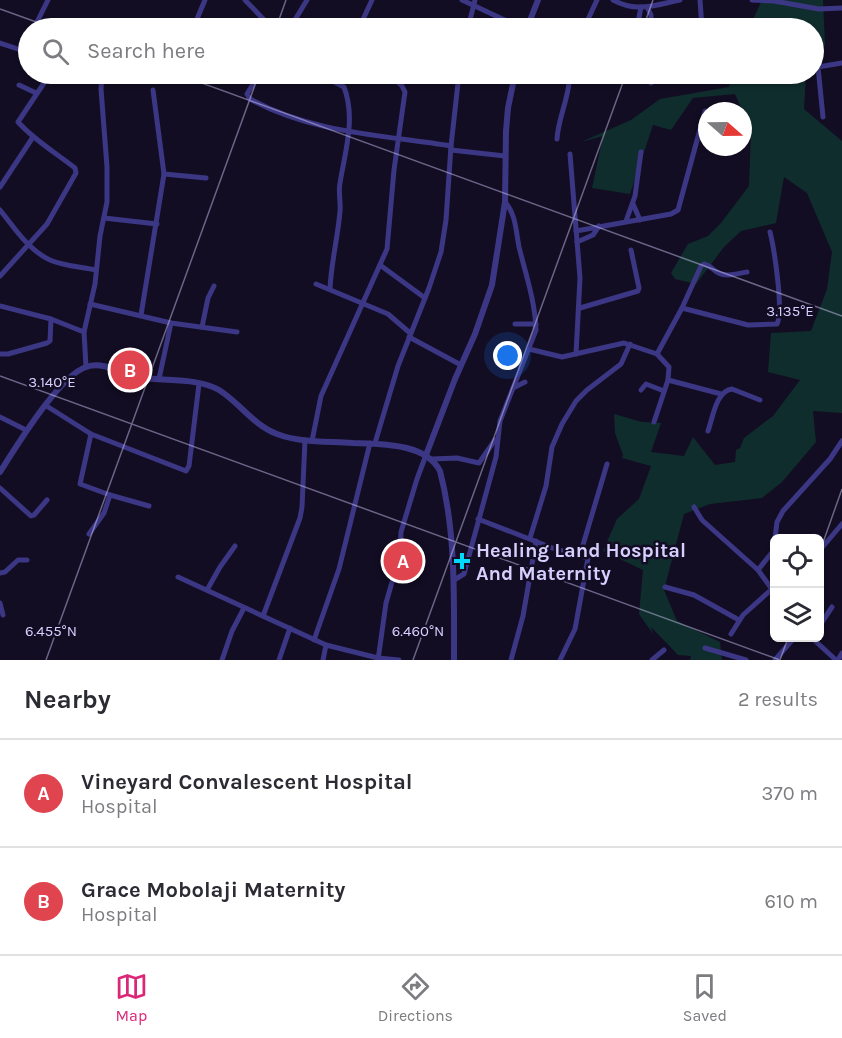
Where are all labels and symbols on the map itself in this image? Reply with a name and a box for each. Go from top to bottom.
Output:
north arrow [698,102,752,156]
text: 3.135°E [766,302,814,320]
your location [493,341,522,370]
pin: B [110,348,150,392]
text: 3.140°E [28,373,76,391]
pin: A [384,538,422,584]
place label: Healing Land Hospital And Maternity [476,539,686,585]
marker: Healing Land Hospital And Maternity [453,552,471,570]
text: 6.455°N [25,622,77,640]
text: 6.460°N [392,622,444,640]

